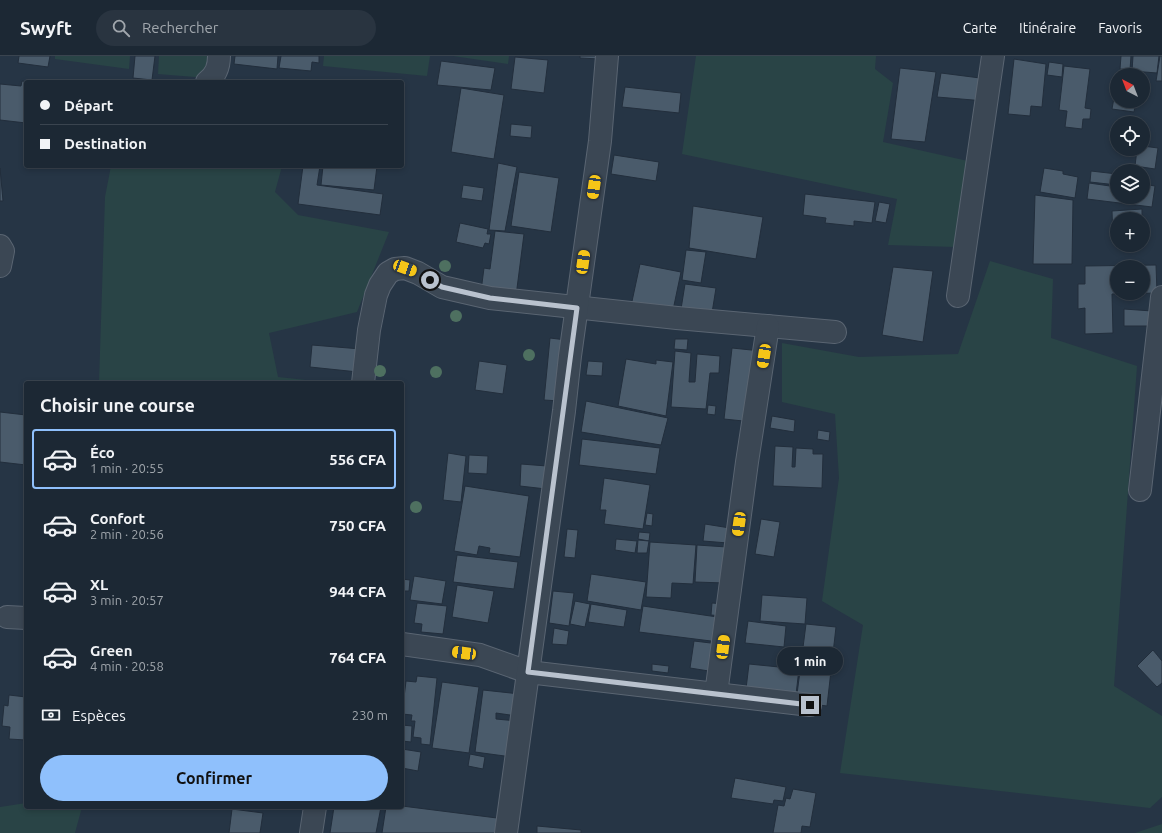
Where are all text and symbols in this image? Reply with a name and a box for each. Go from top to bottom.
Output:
search box [96,10,376,46]
text: Swyft [20,17,72,39]
icon: search [110,17,132,39]
text: Rechercher [142,19,219,36]
text: Carte [963,20,997,36]
text: Itinéraire [1019,20,1076,36]
text: Favoris [1098,20,1142,36]
north arrow [1110,68,1150,108]
map controls [1110,68,1150,300]
text: Départ [64,97,113,114]
button: locate [1110,116,1150,156]
text: Destination [64,135,147,152]
button: layers [1110,164,1150,204]
car [586,174,602,200]
button: + [1110,212,1150,252]
car [575,249,591,275]
car [392,258,418,278]
button: − [1110,260,1150,300]
route start [421,271,439,289]
car [756,343,772,369]
text: Choisir une course [40,395,195,415]
icon: car [42,441,78,477]
text: Éco [90,444,115,461]
text: 556 CFA [329,451,386,468]
text: 1 min · 20:55 [90,461,164,475]
icon: car [42,507,78,543]
text: Confort [90,510,145,527]
car [731,511,747,537]
text: 750 CFA [329,517,386,534]
text: 2 min · 20:56 [90,527,164,541]
icon: car [42,573,78,609]
text: XL [90,576,108,593]
text: 944 CFA [329,583,386,600]
text: 3 min · 20:57 [90,593,164,607]
car [716,634,730,660]
icon: car [42,639,78,675]
text: Green [90,642,132,659]
car [451,645,477,661]
callout: 1 min [777,647,843,675]
text: 764 CFA [329,649,386,666]
text: 1 min [794,654,826,668]
text: 4 min · 20:58 [90,659,164,673]
route end [801,696,819,714]
icon: cash [40,704,62,726]
text: Espèces [72,707,126,724]
text: 230 m [352,708,388,722]
button: Confirmer [40,755,388,801]

